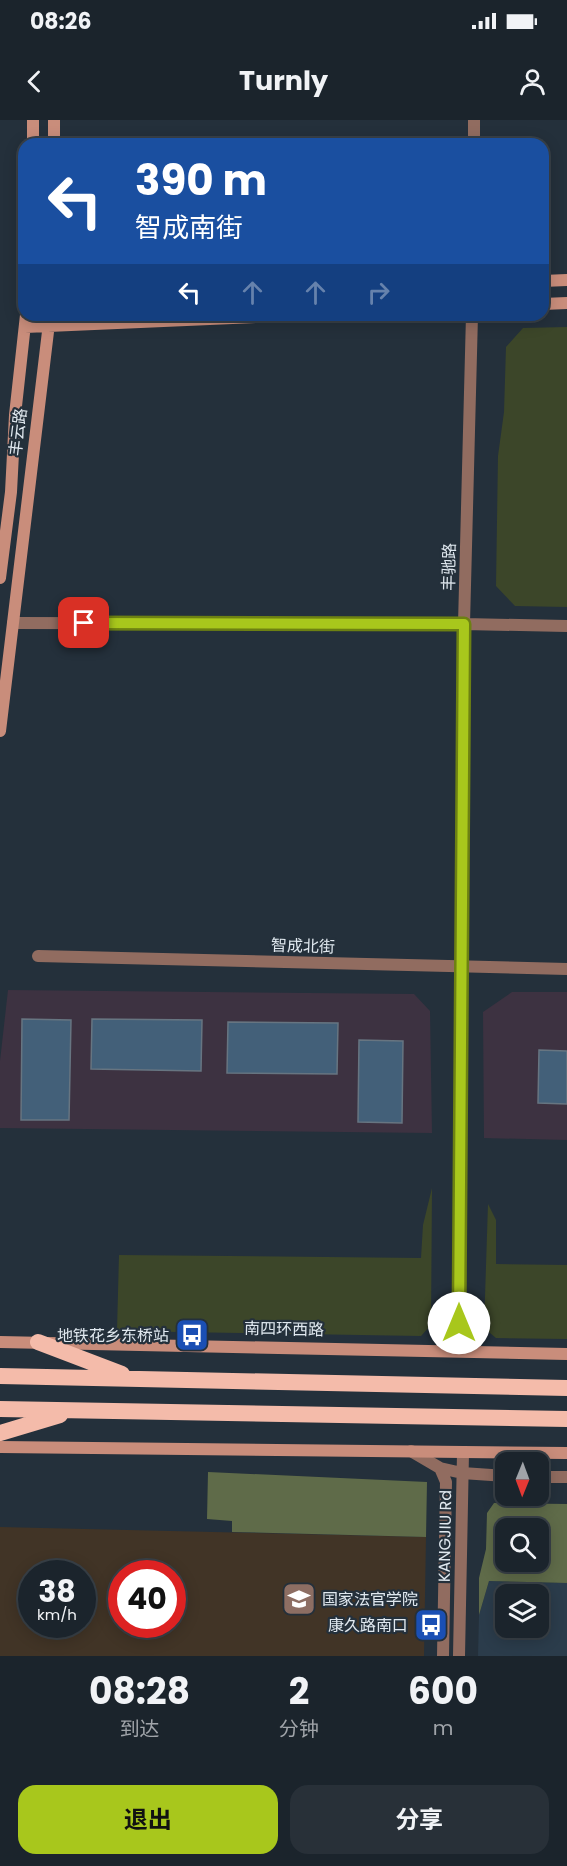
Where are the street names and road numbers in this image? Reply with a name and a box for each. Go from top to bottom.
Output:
street label: 丰云路 [4,407,32,457]
street label: 丰驰路 [437,543,461,591]
street label: 智成北街 [271,933,335,959]
street label: 南四环西路 [244,1317,324,1341]
street label: KANGJIU Rd [433,1490,457,1582]

